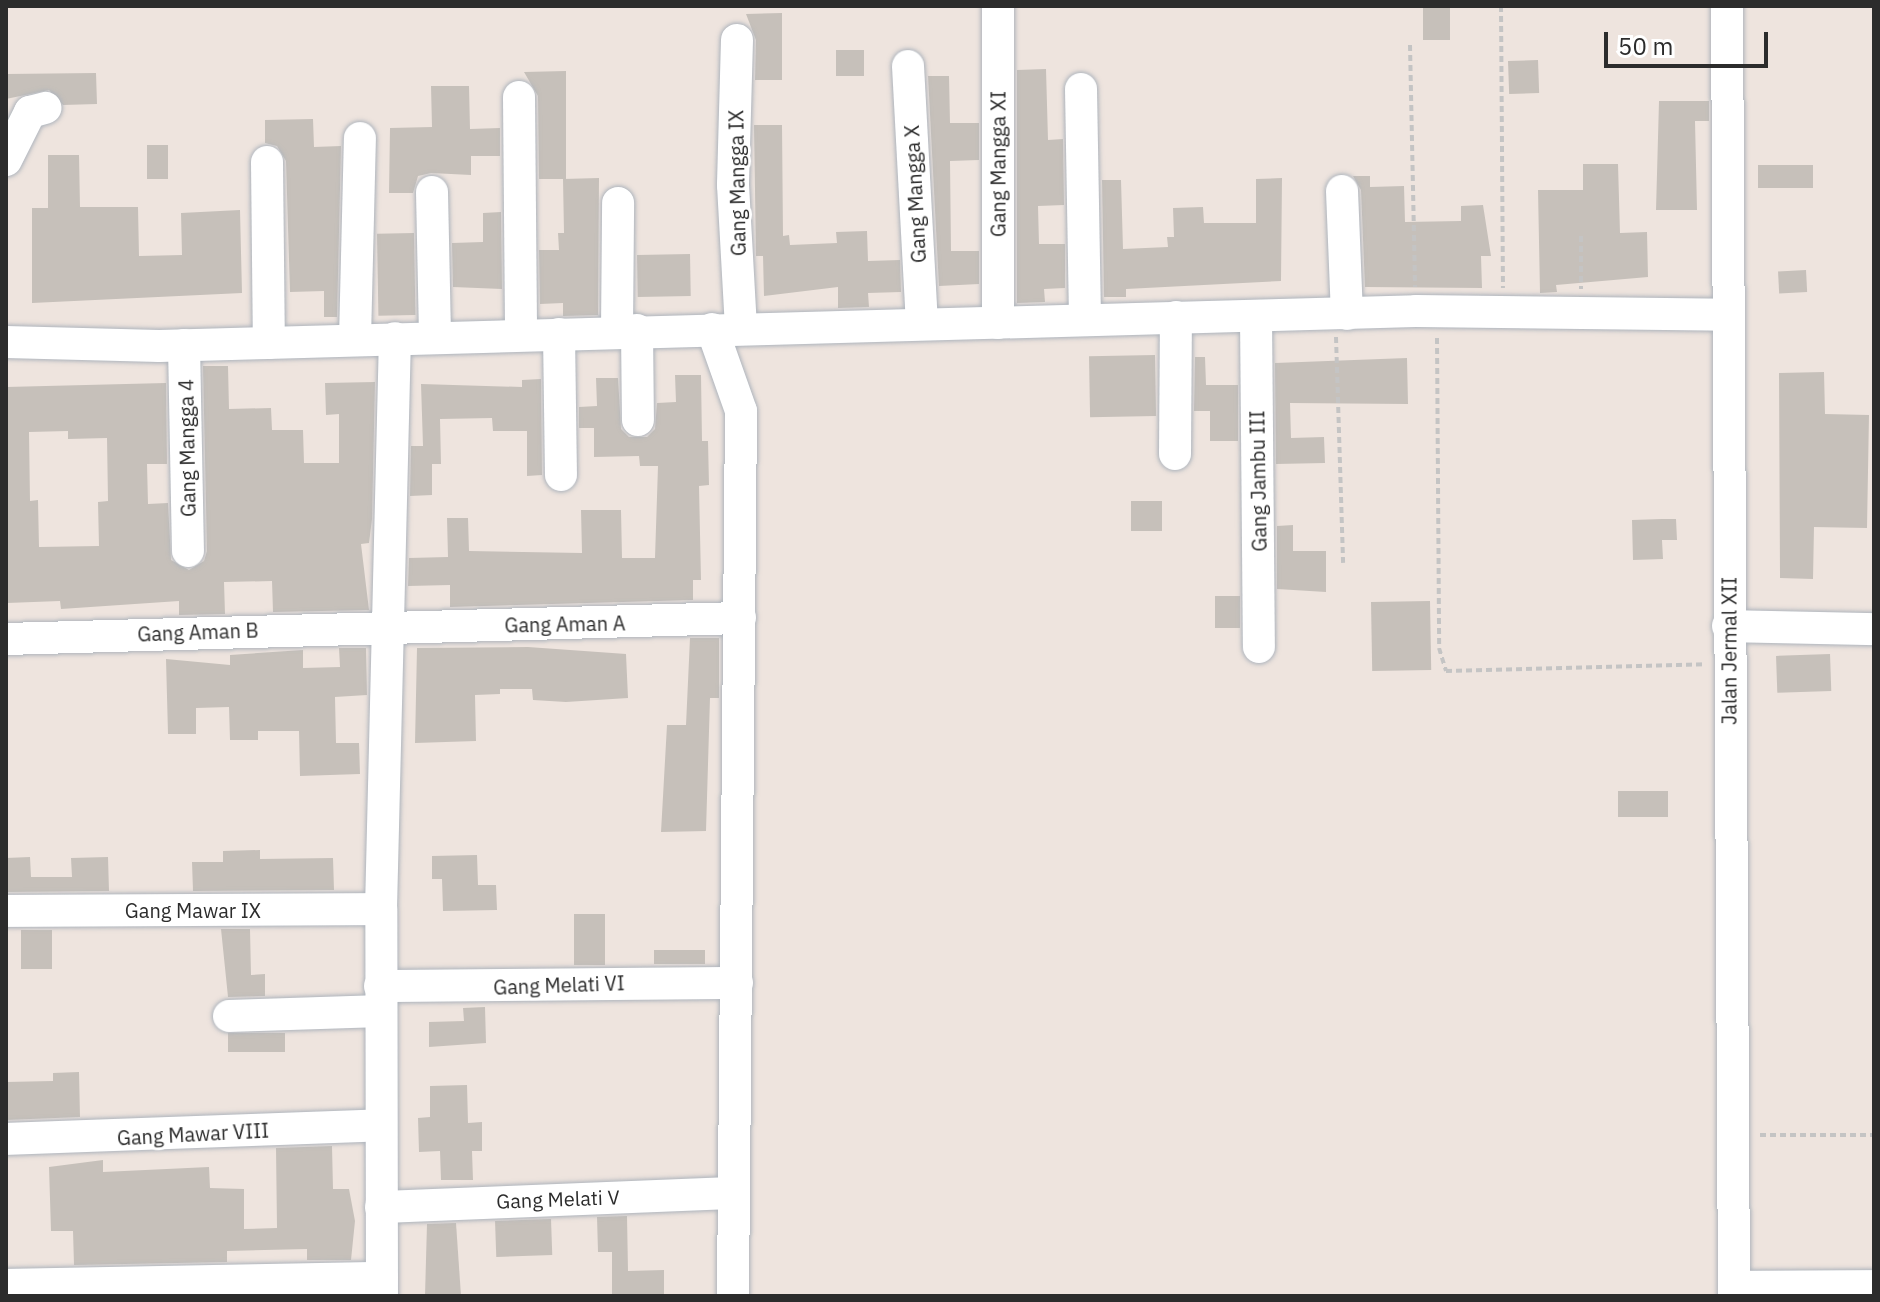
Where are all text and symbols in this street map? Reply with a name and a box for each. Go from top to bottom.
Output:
scale bar [1608,16,1772,66]
text: 50 m [1618,30,1673,62]
street label: Gang Mangga XI [986,91,1010,237]
street label: Gang Mangga IX [724,110,750,256]
street label: Gang Mangga X [899,124,931,264]
street label: Gang Mangga 4 [174,379,200,517]
street label: Gang Jambu III [1245,410,1271,552]
street label: Jalan Jermal XII [1717,577,1741,725]
street label: Gang Aman A [504,611,626,637]
street label: Gang Aman B [137,618,259,646]
street label: Gang Mawar IX [125,898,261,922]
street label: Gang Melati VI [493,971,625,999]
street label: Gang Mawar VIII [116,1118,270,1150]
street label: Gang Melati V [496,1185,620,1213]

